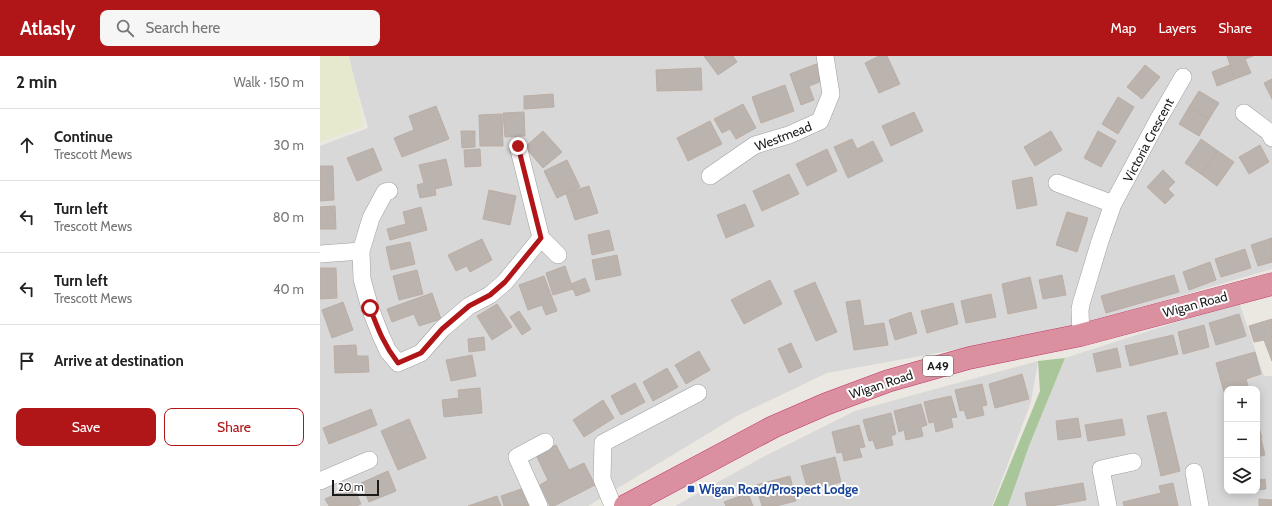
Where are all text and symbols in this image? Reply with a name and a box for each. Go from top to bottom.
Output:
search box [100,10,380,46]
text: Atlasly [20,17,76,40]
icon: search [114,17,136,39]
text: Search here [146,19,220,37]
text: Map [1111,19,1136,37]
text: Layers [1158,19,1196,37]
text: Share [1218,19,1252,37]
text: 2 min [16,72,57,92]
text: Walk · 150 m [233,74,304,90]
street label: Victoria Crescent [1119,95,1177,185]
street label: Westmead [752,118,814,154]
text: Continue [54,128,113,146]
icon: ahead [16,134,38,156]
text: 30 m [274,137,304,153]
route end [509,137,527,155]
text: Trescott Mews [54,146,132,162]
text: Turn left [54,200,108,218]
icon: left [16,206,38,228]
text: 80 m [273,209,304,225]
text: Trescott Mews [54,218,132,234]
text: Turn left [54,272,108,290]
icon: left [16,278,38,300]
text: 40 m [273,281,304,297]
street label: Wigan Road [1161,288,1229,320]
text: Trescott Mews [54,290,132,306]
route start [361,299,379,317]
icon: arrive [16,350,38,372]
text: Arrive at destination [54,352,184,370]
road number: A49 [923,356,953,376]
street label: Wigan Road [847,366,915,402]
map controls [1224,386,1260,494]
button: + [1224,386,1260,422]
button: Save [16,408,156,446]
button: Share [164,408,304,446]
button: − [1224,422,1260,458]
button: layers [1224,458,1260,494]
scale bar [332,478,379,497]
text: 20 m [338,480,364,494]
place label: Wigan Road/Prospect Lodge [699,481,858,497]
marker: Wigan Road/Prospect Lodge [686,484,696,494]

